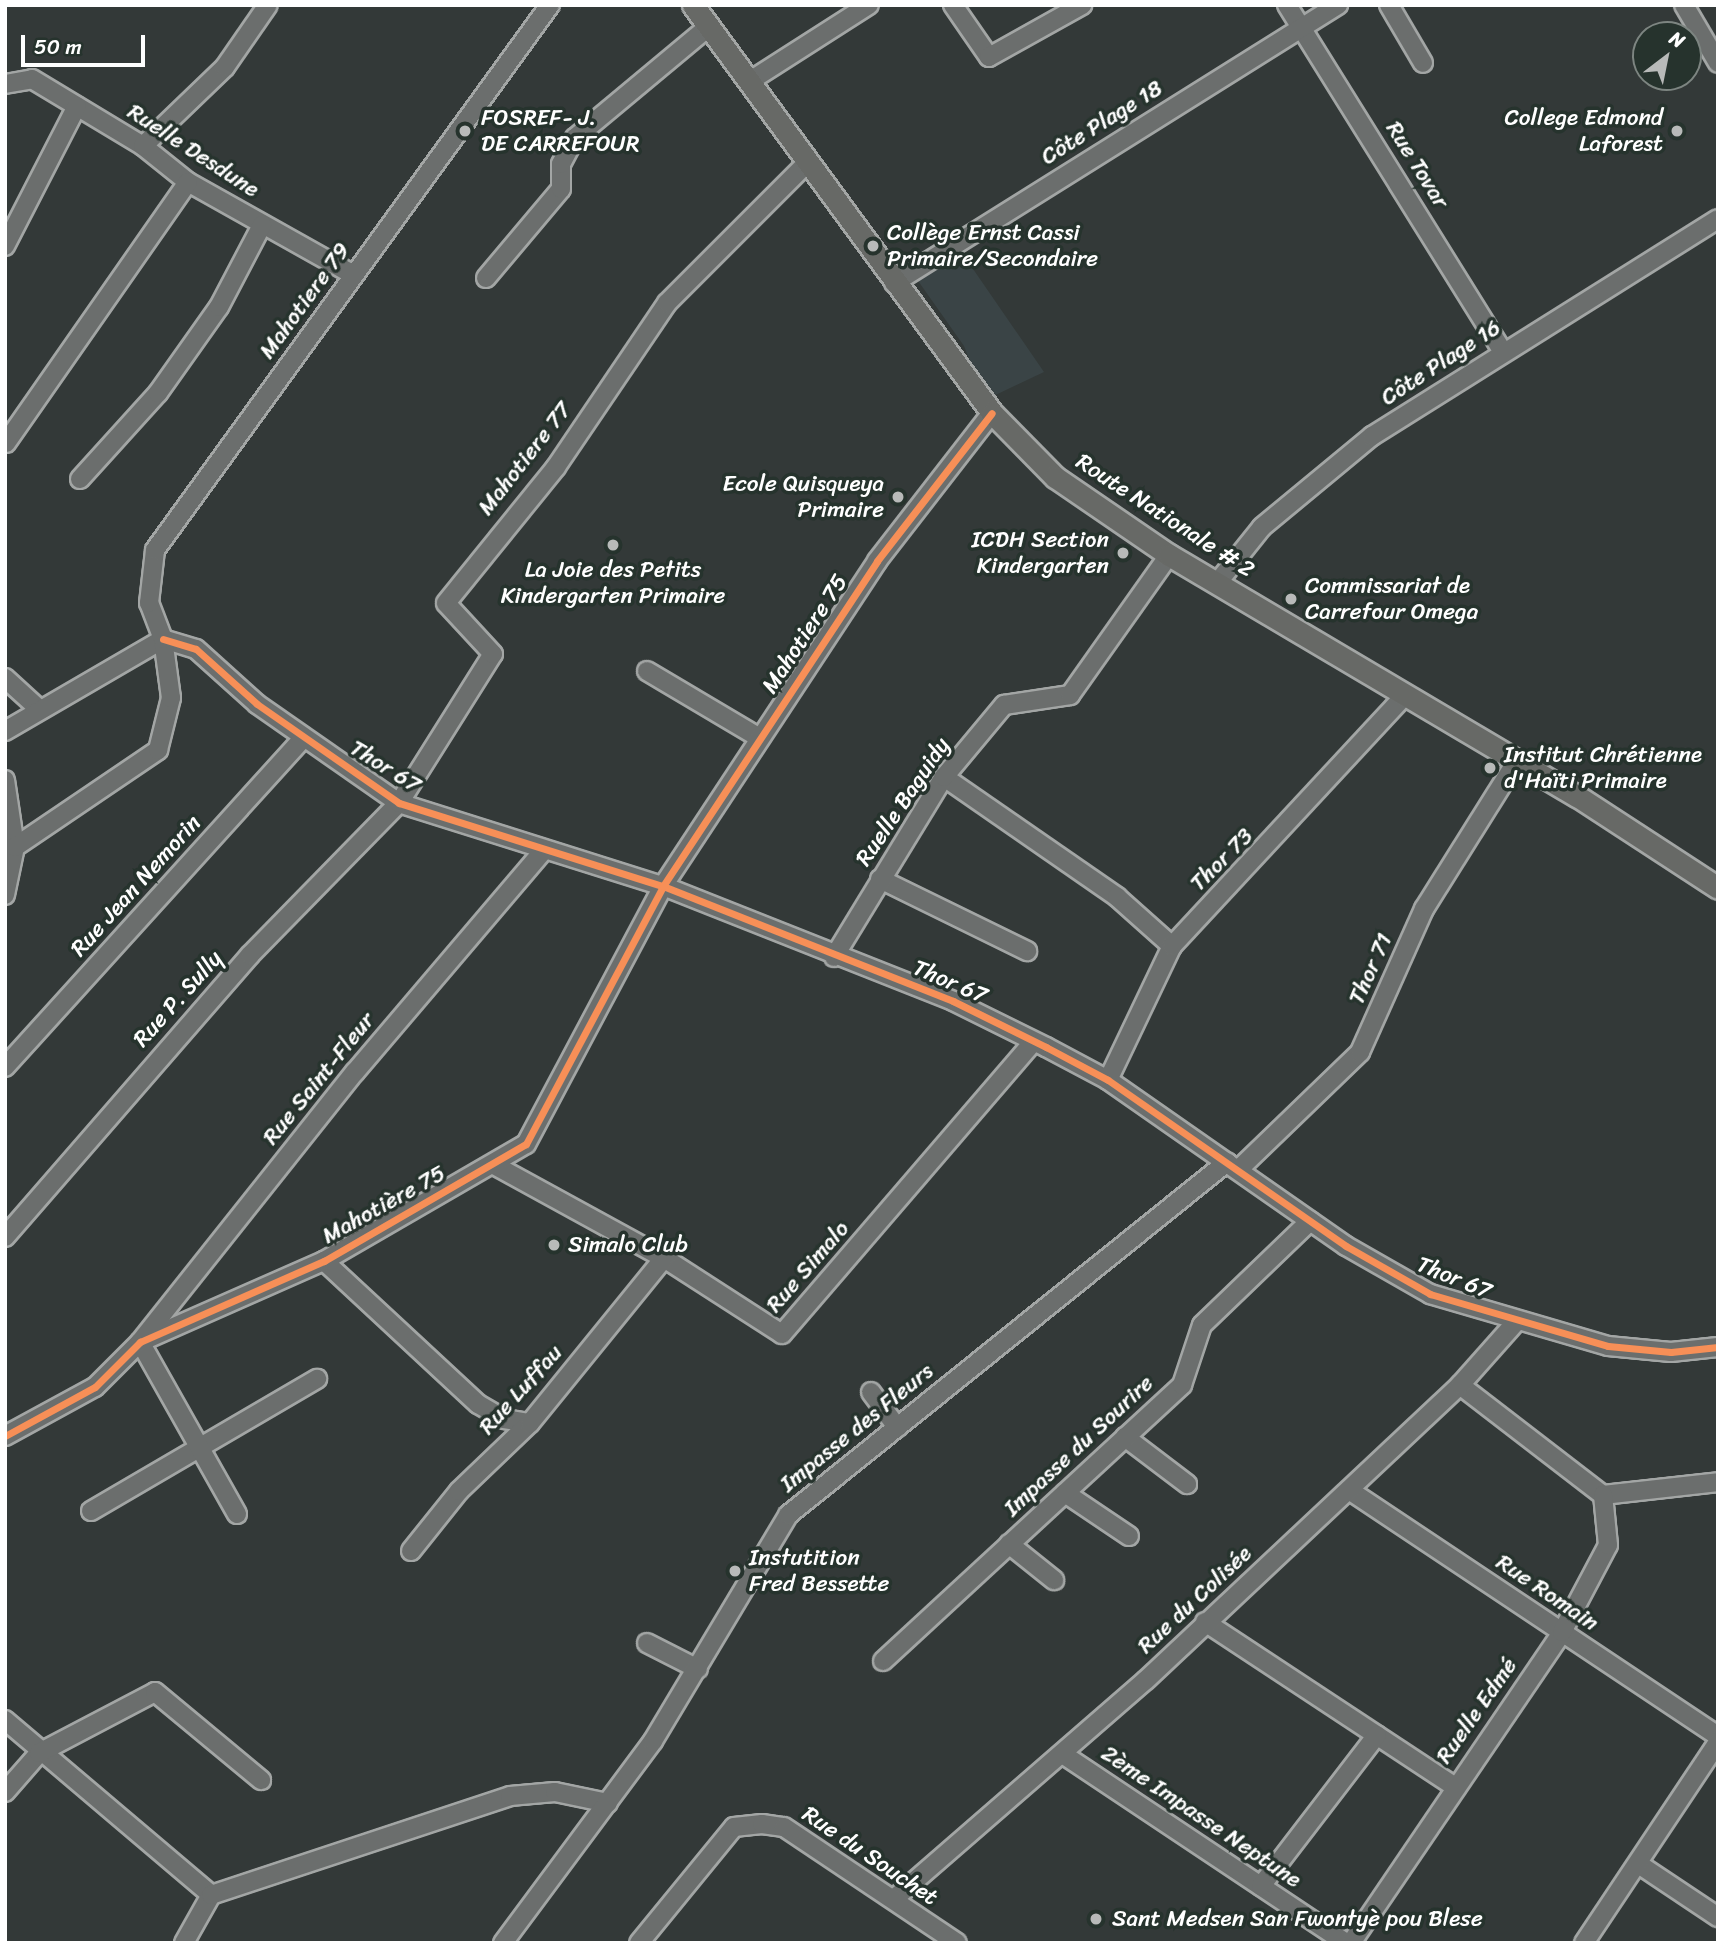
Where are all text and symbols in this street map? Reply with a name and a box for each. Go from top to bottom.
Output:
scale bar [24,21,149,65]
north arrow [1632,21,1702,91]
text: N [1663,22,1692,57]
text: 50 m [34,28,82,66]
street label: Côte Plage 18 [1036,74,1168,172]
street label: Ruelle Desdune [122,98,264,204]
place label: FOSREF- J. DE CARREFOUR [481,104,640,158]
place label: College Edmond Laforest [1505,104,1663,158]
street label: Rue Tovar [1379,116,1455,214]
marker: FOSREF- J. DE CARREFOUR [455,121,475,141]
marker: College Edmond Laforest [1669,123,1685,139]
place label: Collège Ernst Cassi Primaire/Secondaire [887,219,1098,273]
street label: Mahotiere 79 [254,238,356,364]
marker: Collège Ernst Cassi Primaire/Secondaire [865,238,881,254]
street label: Côte Plage 16 [1375,314,1507,412]
street label: Mahotiere 77 [472,397,578,521]
street label: Route Nationale # 2 [1071,448,1259,584]
place label: Ecole Quisqueya Primaire [721,470,884,524]
marker: Ecole Quisqueya Primaire [890,489,906,505]
place label: ICDH Section Kindergarten [972,526,1109,580]
marker: La Joie des Petits Kindergarten Primaire [605,537,621,553]
marker: ICDH Section Kindergarten [1115,545,1131,561]
place label: La Joie des Petits Kindergarten Primaire [501,556,725,610]
street label: Mahotiere 75 [756,569,854,699]
place label: Commissariat de Carrefour Omega [1305,572,1478,626]
marker: Commissariat de Carrefour Omega [1283,591,1299,607]
street label: Ruelle Baguidy [850,733,956,871]
street label: Thor 67 [345,735,425,799]
place label: Institut Chrétienne d'Haïti Primaire [1504,741,1701,795]
marker: Institut Chrétienne d'Haïti Primaire [1482,760,1498,776]
street label: Rue Jean Nemorin [65,809,207,963]
street label: Thor 73 [1185,823,1259,897]
street label: Thor 71 [1343,929,1399,1009]
street label: Rue P. Sully [127,945,229,1053]
street label: Thor 67 [909,954,991,1010]
street label: Rue Saint-Fleur [257,1008,381,1150]
street label: Mahotière 75 [318,1160,450,1250]
street label: Rue Simalo [761,1216,855,1318]
place label: Simalo Club [568,1231,687,1259]
marker: Simalo Club [546,1237,562,1253]
street label: Thor 67 [1413,1251,1495,1305]
street label: Rue Luffau [474,1339,568,1441]
street label: Impasse des Fleurs [774,1357,940,1499]
street label: Impasse du Sourire [999,1370,1159,1522]
street label: Rue du Colisée [1132,1540,1258,1660]
place label: Instutition Fred Bessette [749,1544,890,1598]
street label: Rue Romain [1490,1549,1604,1637]
marker: Instutition Fred Bessette [727,1563,743,1579]
street label: Ruelle Edmé [1431,1653,1523,1769]
street label: 2ème Impasse Neptune [1096,1740,1306,1894]
street label: Rue du Souchet [797,1801,943,1911]
place label: Sant Medsen San Fwontyè pou Blese [1112,1905,1483,1933]
marker: Sant Medsen San Fwontyè pou Blese [1086,1909,1106,1929]

